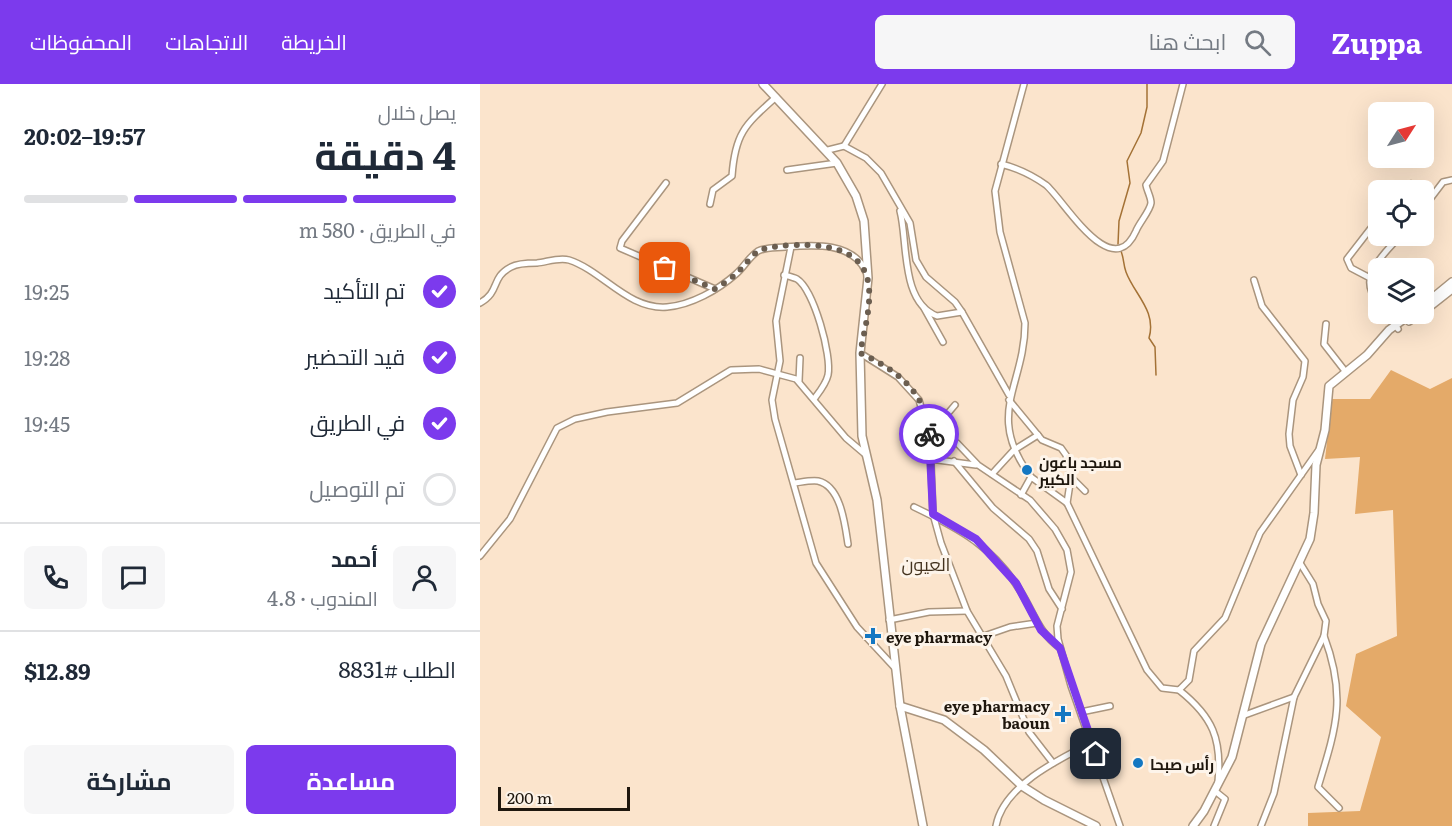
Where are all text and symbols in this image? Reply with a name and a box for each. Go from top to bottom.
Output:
search box [875,15,1295,69]
text: Zuppa [1331,21,1422,63]
text: ابحث هنا [1148,24,1226,57]
text: المحفوظات [30,25,132,56]
text: الاتجاهات [165,25,248,56]
text: الخريطة [281,25,347,56]
icon: search [1241,26,1274,59]
text: يصل خلال [378,96,456,126]
north arrow [1368,102,1434,168]
map controls [1368,102,1434,324]
text: 19:57–20:02 [24,119,145,152]
text: 4 دقيقة [314,124,456,182]
button: locate [1368,180,1434,246]
text: في الطريق · 580 m [299,214,456,244]
pin [639,242,690,293]
icon: bag [648,251,681,284]
button: layers [1368,258,1434,324]
text: تم التأكيد [323,273,405,306]
icon: check [423,275,456,308]
text: 19:25 [24,276,69,306]
text: قيد التحضير [305,339,405,372]
icon: check [423,341,456,374]
text: 19:28 [24,342,70,372]
courier [899,404,959,464]
text: في الطريق [310,405,405,438]
icon: check [423,407,456,440]
text: 19:45 [24,408,70,438]
icon: bike [913,418,946,451]
place label: مسجد باعون الكبير [1038,450,1122,490]
marker: مسجد باعون الكبير [1020,463,1034,477]
text: تم التوصيل [309,471,405,504]
text: أحمد [331,541,378,574]
button: phone [24,546,87,609]
button: chat [102,546,165,609]
button: person [393,546,456,609]
district label: العيون [902,550,950,577]
text: المندوب · 4.8 [267,582,378,612]
place label: eye pharmacy [886,625,993,648]
marker: eye pharmacy [864,627,882,645]
text: الطلب #8831 [338,652,456,685]
text: $12.89 [24,654,91,687]
place label: eye pharmacy baoun [944,694,1051,734]
marker: eye pharmacy baoun [1054,705,1072,723]
pin [1070,728,1121,779]
icon: home [1079,737,1112,770]
button: مشاركة [24,745,234,814]
button: مساعدة [246,745,456,814]
place label: رأس صبحا [1150,752,1214,775]
marker: رأس صبحا [1131,756,1145,770]
scale bar [498,784,630,812]
text: 200 m [507,785,552,809]

